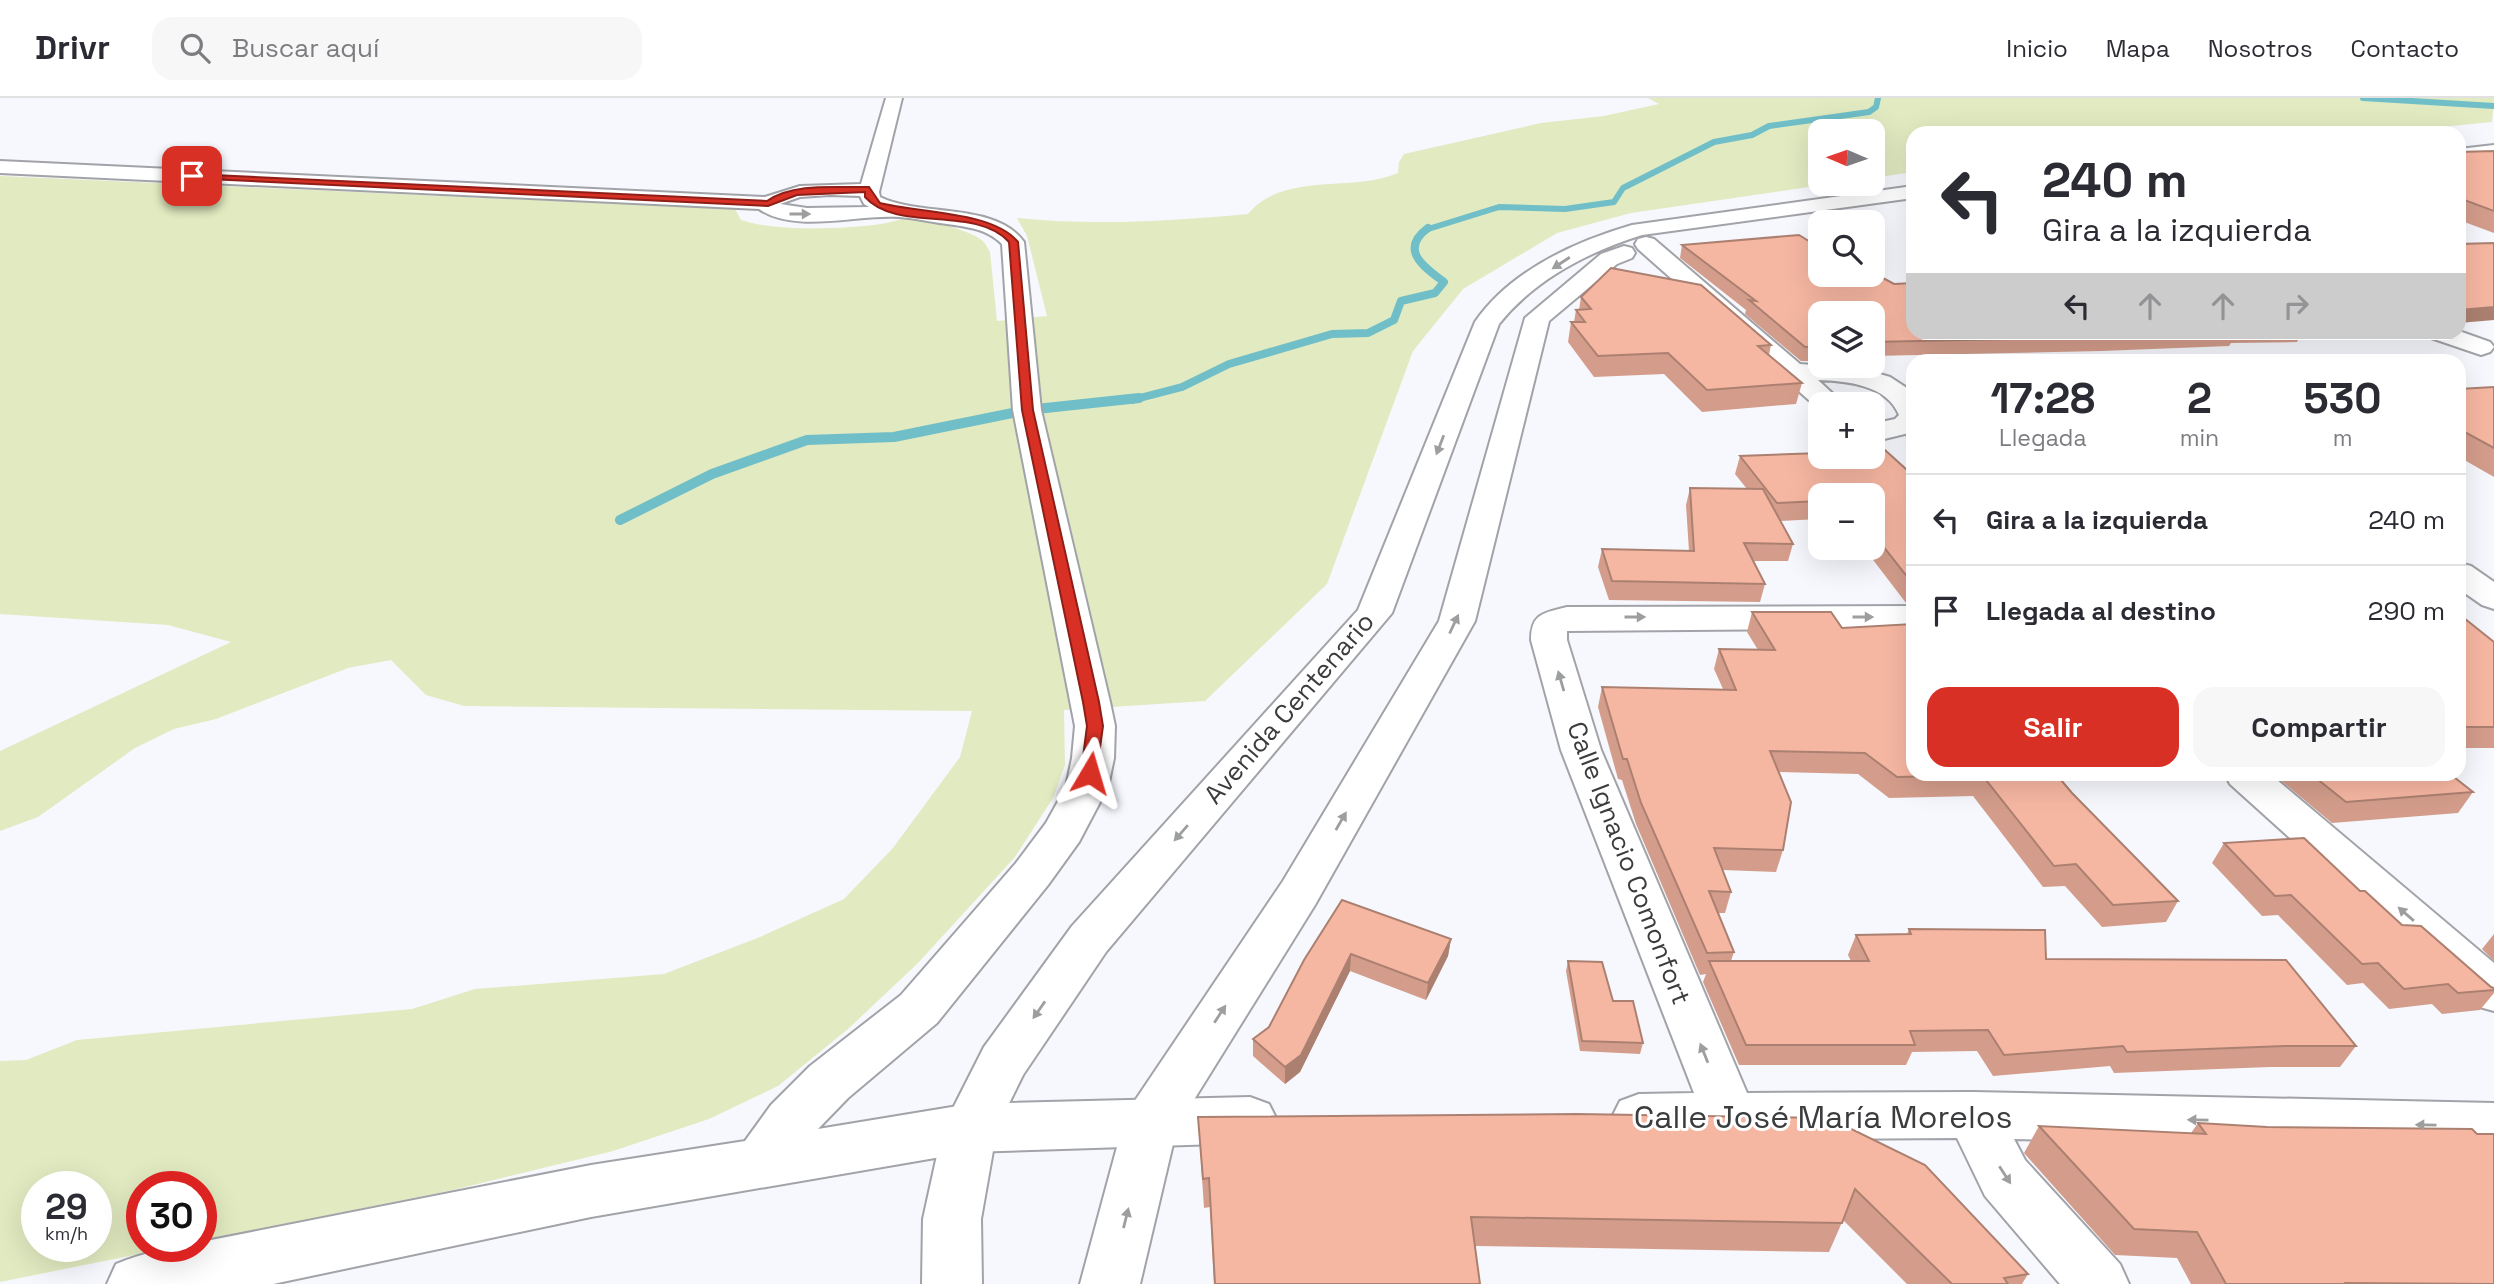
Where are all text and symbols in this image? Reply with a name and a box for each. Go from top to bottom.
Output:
search box [152,17,642,80]
text: Drivr [35,27,110,69]
icon: search [176,29,214,67]
text: Buscar aquí [232,31,379,65]
text: Inicio [2006,33,2068,64]
text: Mapa [2106,33,2170,64]
text: Nosotros [2208,33,2313,64]
text: Contacto [2351,33,2459,64]
north arrow [1808,119,1885,196]
map controls [1808,119,1885,560]
pin [162,146,222,206]
text: 240 m [2042,149,2188,211]
icon: left [1927,154,2018,245]
icon: arrive [173,157,211,195]
one-way arrow [789,208,811,220]
button: search [1808,210,1885,287]
text: Gira a la izquierda [2042,210,2312,250]
one-way arrow [1551,256,1570,269]
icon: left [2058,287,2096,325]
icon: ahead [2131,287,2169,325]
icon: ahead [2204,287,2242,325]
icon: right [2277,287,2315,325]
button: layers [1808,301,1885,378]
text: 17:28 [1990,372,2095,425]
text: 2 [2187,372,2212,425]
text: 530 [2304,372,2382,425]
button: + [1808,392,1885,469]
text: Llegada [1999,423,2087,453]
text: min [2180,423,2219,453]
text: m [2333,423,2352,453]
one-way arrow [1434,435,1445,456]
button: − [1808,483,1885,560]
icon: left [1927,501,1965,539]
text: Gira a la izquierda [1986,503,2208,537]
text: 240 m [2368,503,2445,537]
icon: arrive [1927,592,1965,630]
text: Llegada al destino [1986,594,2216,628]
text: 290 m [2368,594,2445,628]
street label: Avenida Centenario [1196,605,1382,811]
one-way arrow [1625,611,1647,623]
one-way arrow [1852,611,1874,623]
one-way arrow [1449,614,1460,634]
one-way arrow [1555,670,1565,691]
button: Salir [1927,687,2179,767]
button: Compartir [2193,687,2445,767]
street label: Calle Ignacio Comonfort [1559,717,1699,1009]
position arrow [1053,736,1127,810]
one-way arrow [1335,811,1347,830]
one-way arrow [1173,824,1189,842]
one-way arrow [2397,906,2415,922]
one-way arrow [1032,1001,1046,1019]
one-way arrow [1214,1004,1227,1024]
one-way arrow [1699,1042,1710,1063]
street label: Calle José María Morelos [1634,1097,2012,1137]
one-way arrow [2187,1114,2209,1126]
one-way arrow [2415,1119,2437,1130]
one-way arrow [1998,1165,2011,1185]
speed limit sign: 30 [126,1171,217,1262]
text: 29 [45,1185,88,1229]
one-way arrow [1121,1207,1132,1229]
text: km/h [45,1222,88,1245]

